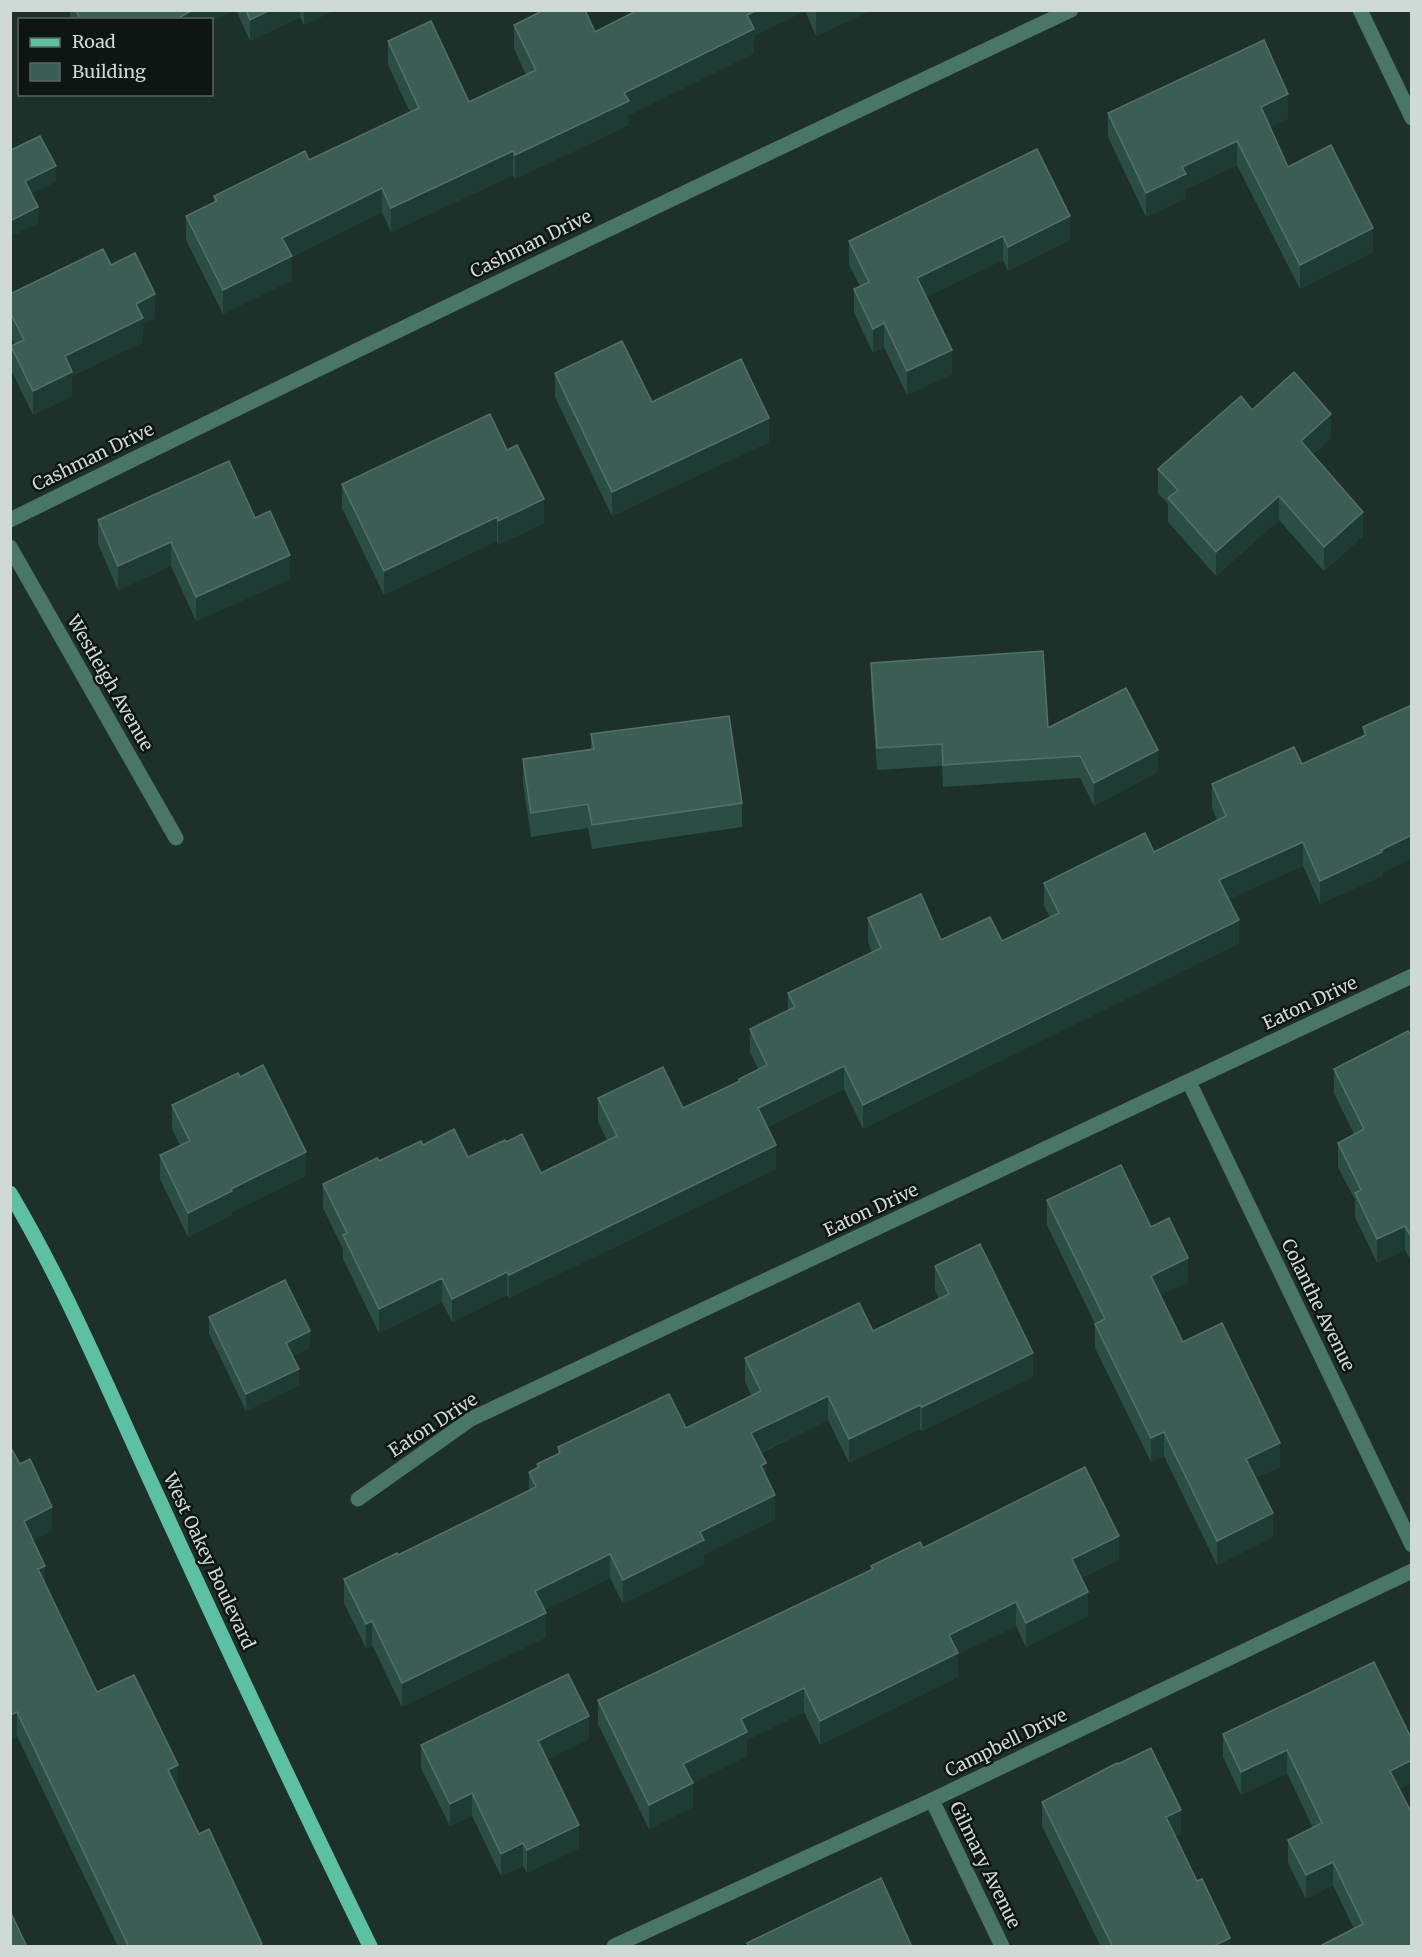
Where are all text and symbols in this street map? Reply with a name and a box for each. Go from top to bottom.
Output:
legend [18,18,213,96]
text: Road [72,30,116,53]
text: Building [72,60,146,83]
street label: Cashman Drive [466,204,595,283]
street label: Cashman Drive [28,417,157,496]
street label: Westleigh Avenue [62,610,159,755]
street label: Eaton Drive [1259,971,1361,1034]
street label: Eaton Drive [820,1178,922,1241]
street label: Colanthe Avenue [1276,1235,1360,1375]
street label: Eaton Drive [384,1387,482,1462]
street label: West Oakey Boulevard [158,1468,261,1653]
street label: Campbell Drive [941,1703,1071,1782]
street label: Gilmary Avenue [945,1798,1026,1932]

